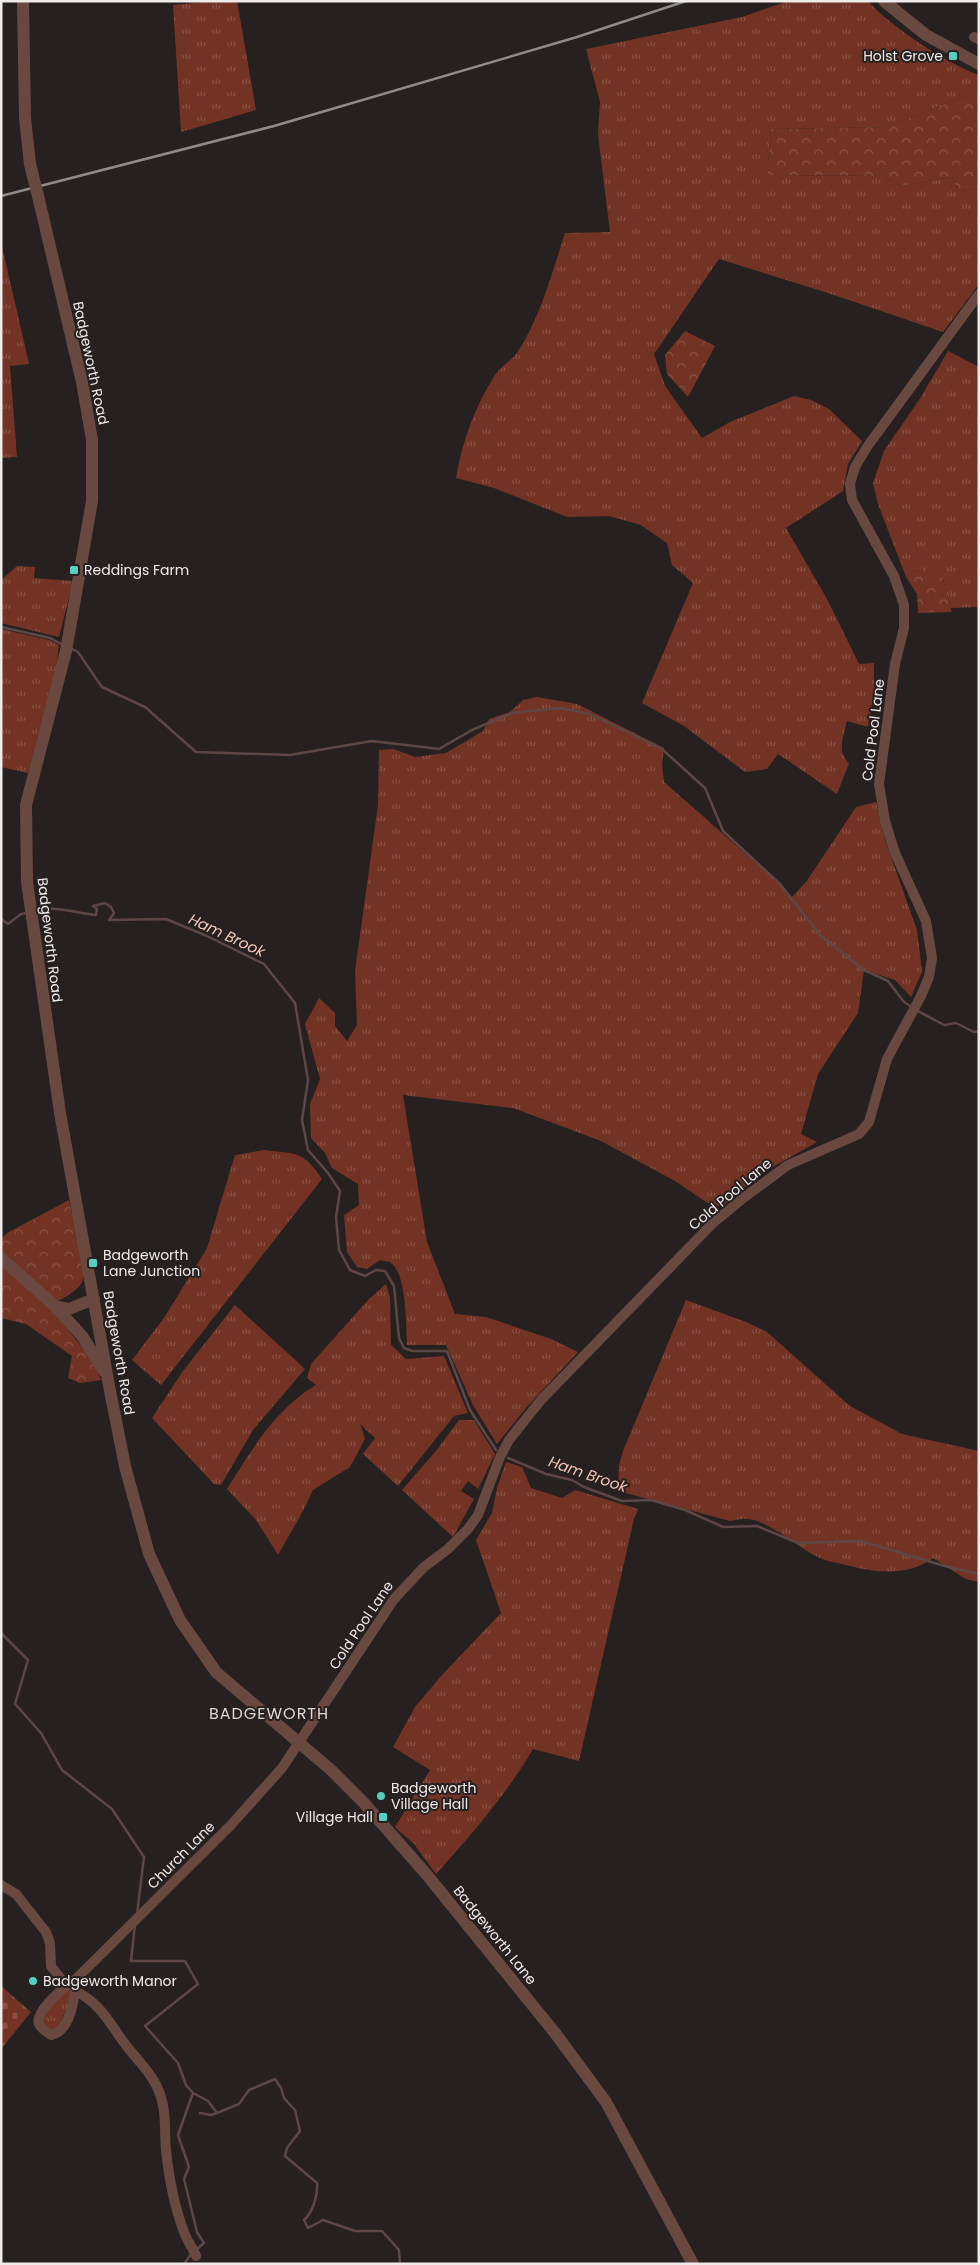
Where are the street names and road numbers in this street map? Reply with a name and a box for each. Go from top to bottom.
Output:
street label: Badgeworth Road [68,300,114,426]
street label: Cold Pool Lane [857,677,889,782]
street label: Badgeworth Road [32,876,68,1004]
street label: Cold Pool Lane [684,1153,776,1235]
street label: Badgeworth Road [98,1289,140,1417]
street label: Cold Pool Lane [324,1577,398,1673]
street label: Church Lane [143,1816,220,1893]
street label: Badgeworth Lane [449,1881,541,1989]

